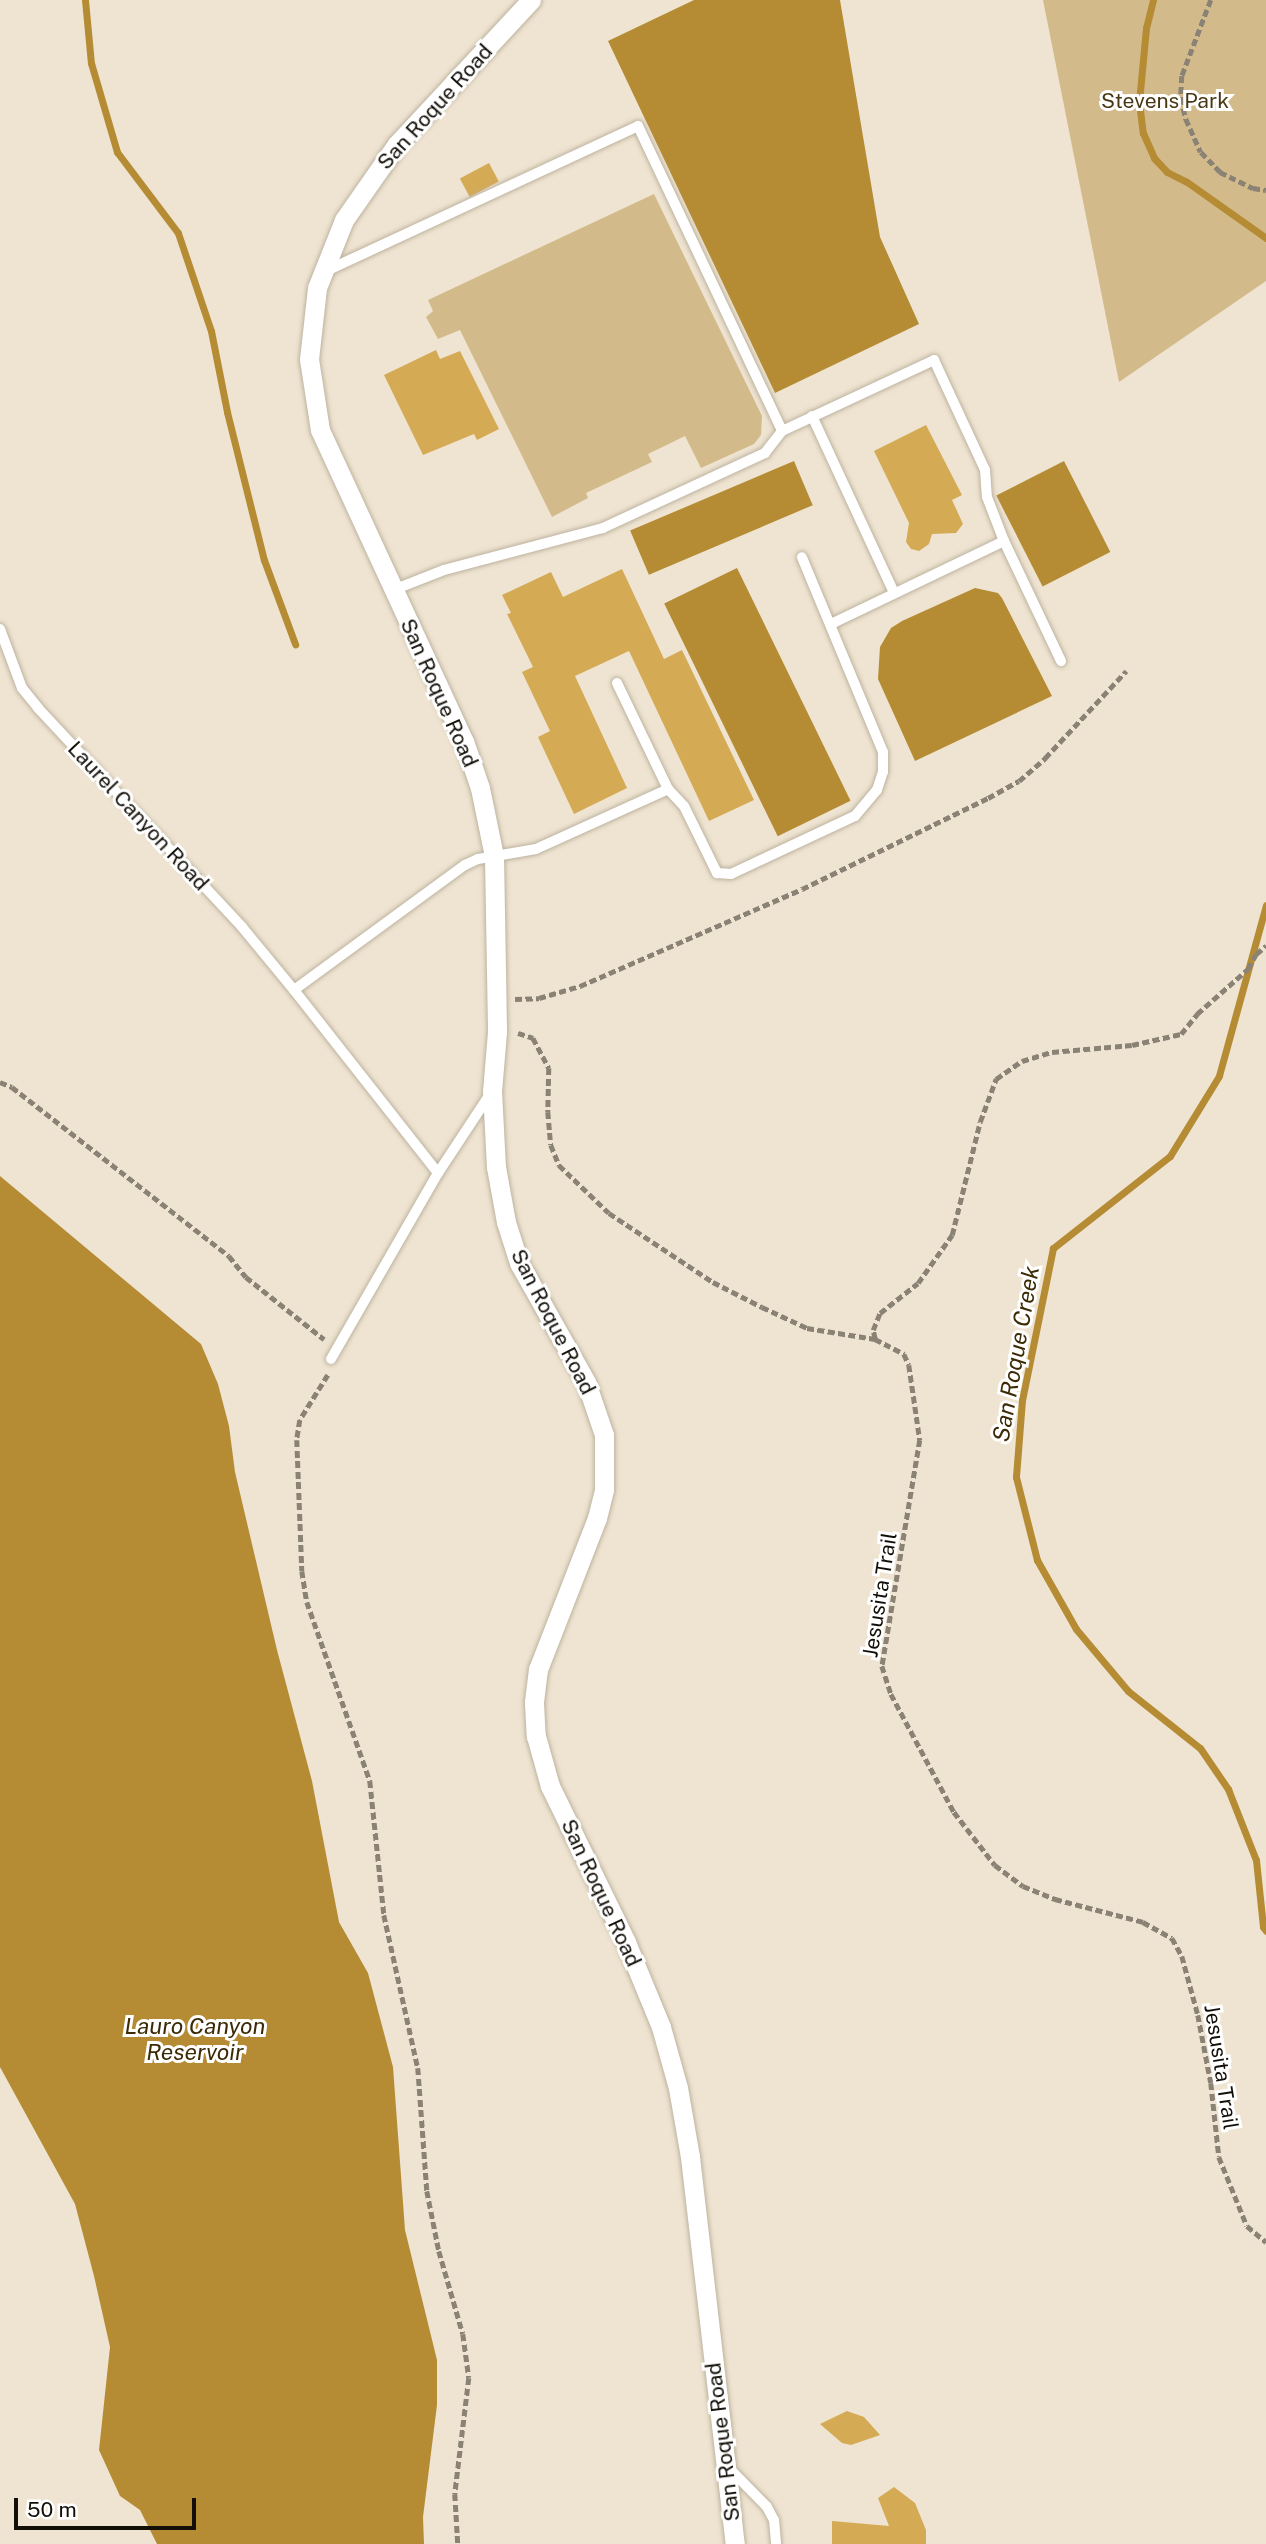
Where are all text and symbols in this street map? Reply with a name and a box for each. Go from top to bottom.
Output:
street label: San Roque Road [372,39,498,175]
park label: Stevens Park [1101,88,1229,114]
street label: San Roque Road [395,615,483,771]
street label: Laurel Canyon Road [62,736,214,896]
street label: San Roque Road [505,1245,601,1399]
water label: San Roque Creek [987,1264,1045,1444]
street label: Jesusita Trail [858,1531,902,1659]
street label: San Roque Road [556,1815,646,1971]
street label: Jesusita Trail [1199,2003,1243,2131]
water label: Lauro Canyon Reservoir [125,2012,265,2066]
street label: San Roque Road [701,2361,745,2523]
scale bar [18,2484,200,2528]
text: 50 m [27,2497,77,2522]

